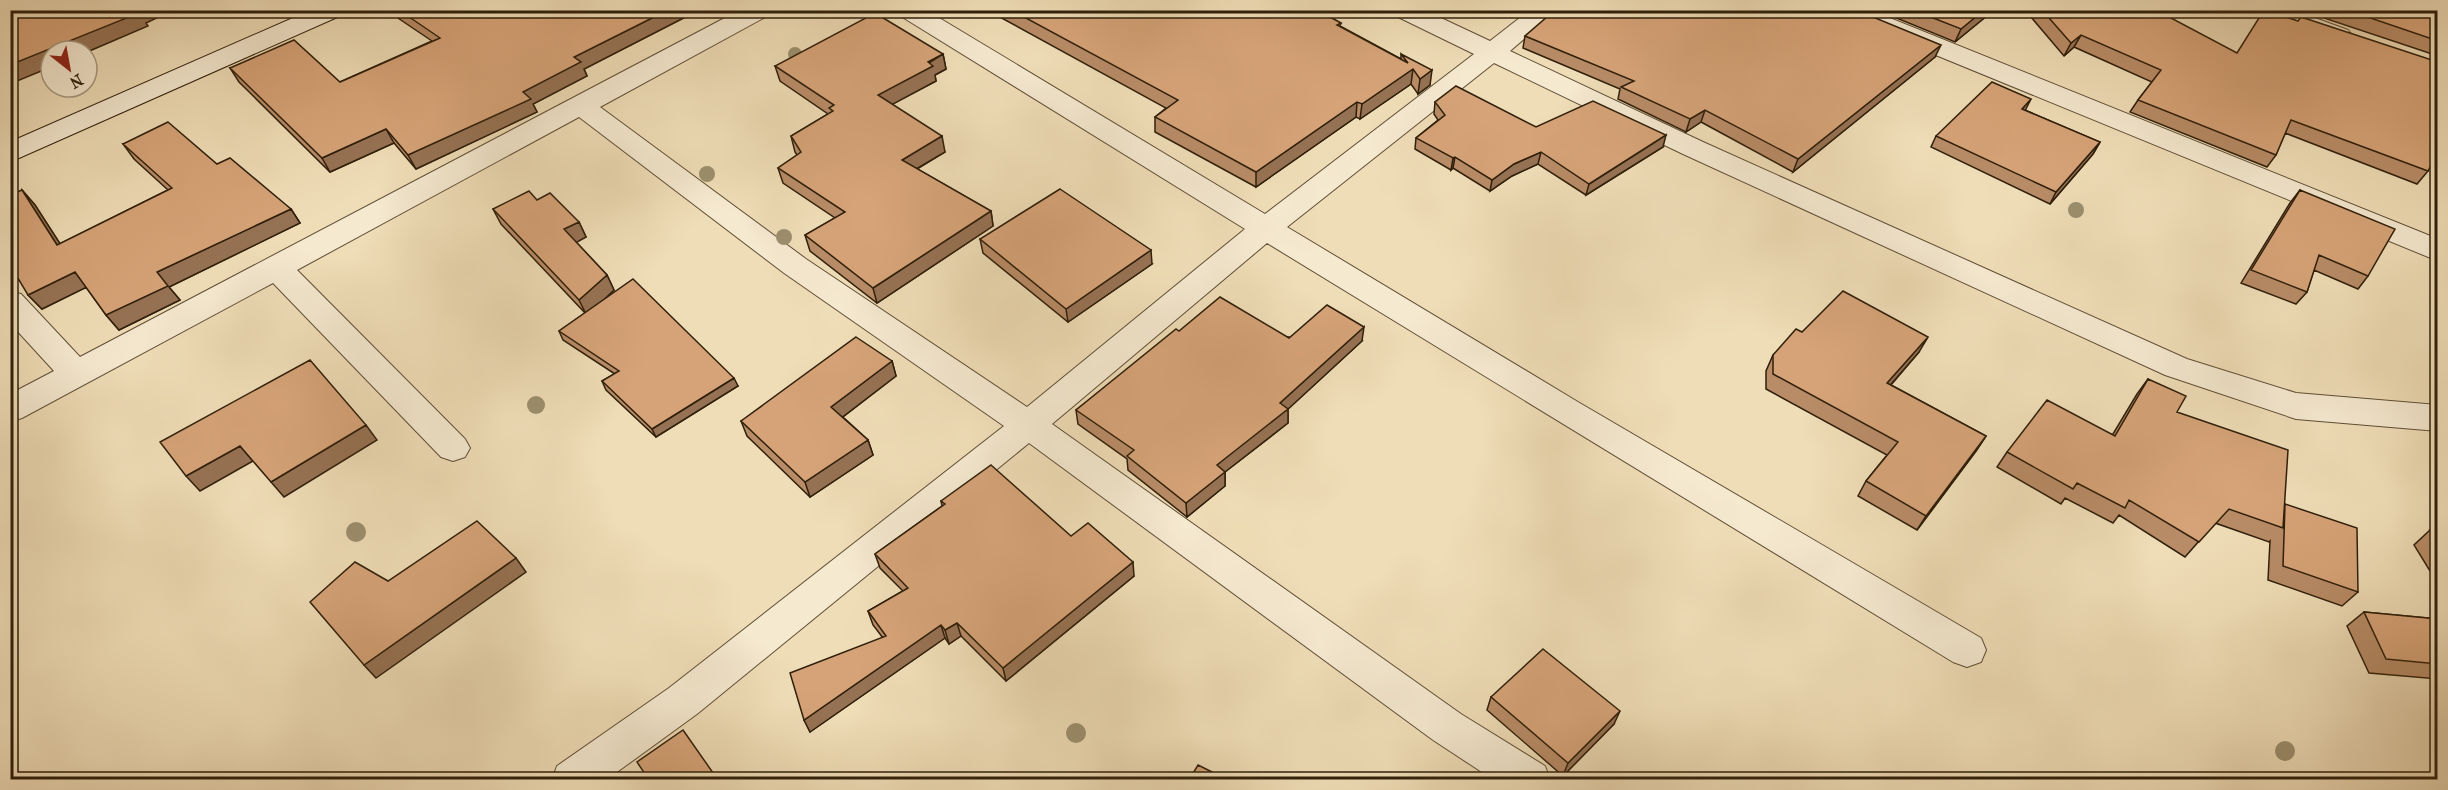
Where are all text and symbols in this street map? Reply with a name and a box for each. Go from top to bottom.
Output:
north arrow [39,39,99,99]
text: N [66,70,87,93]

